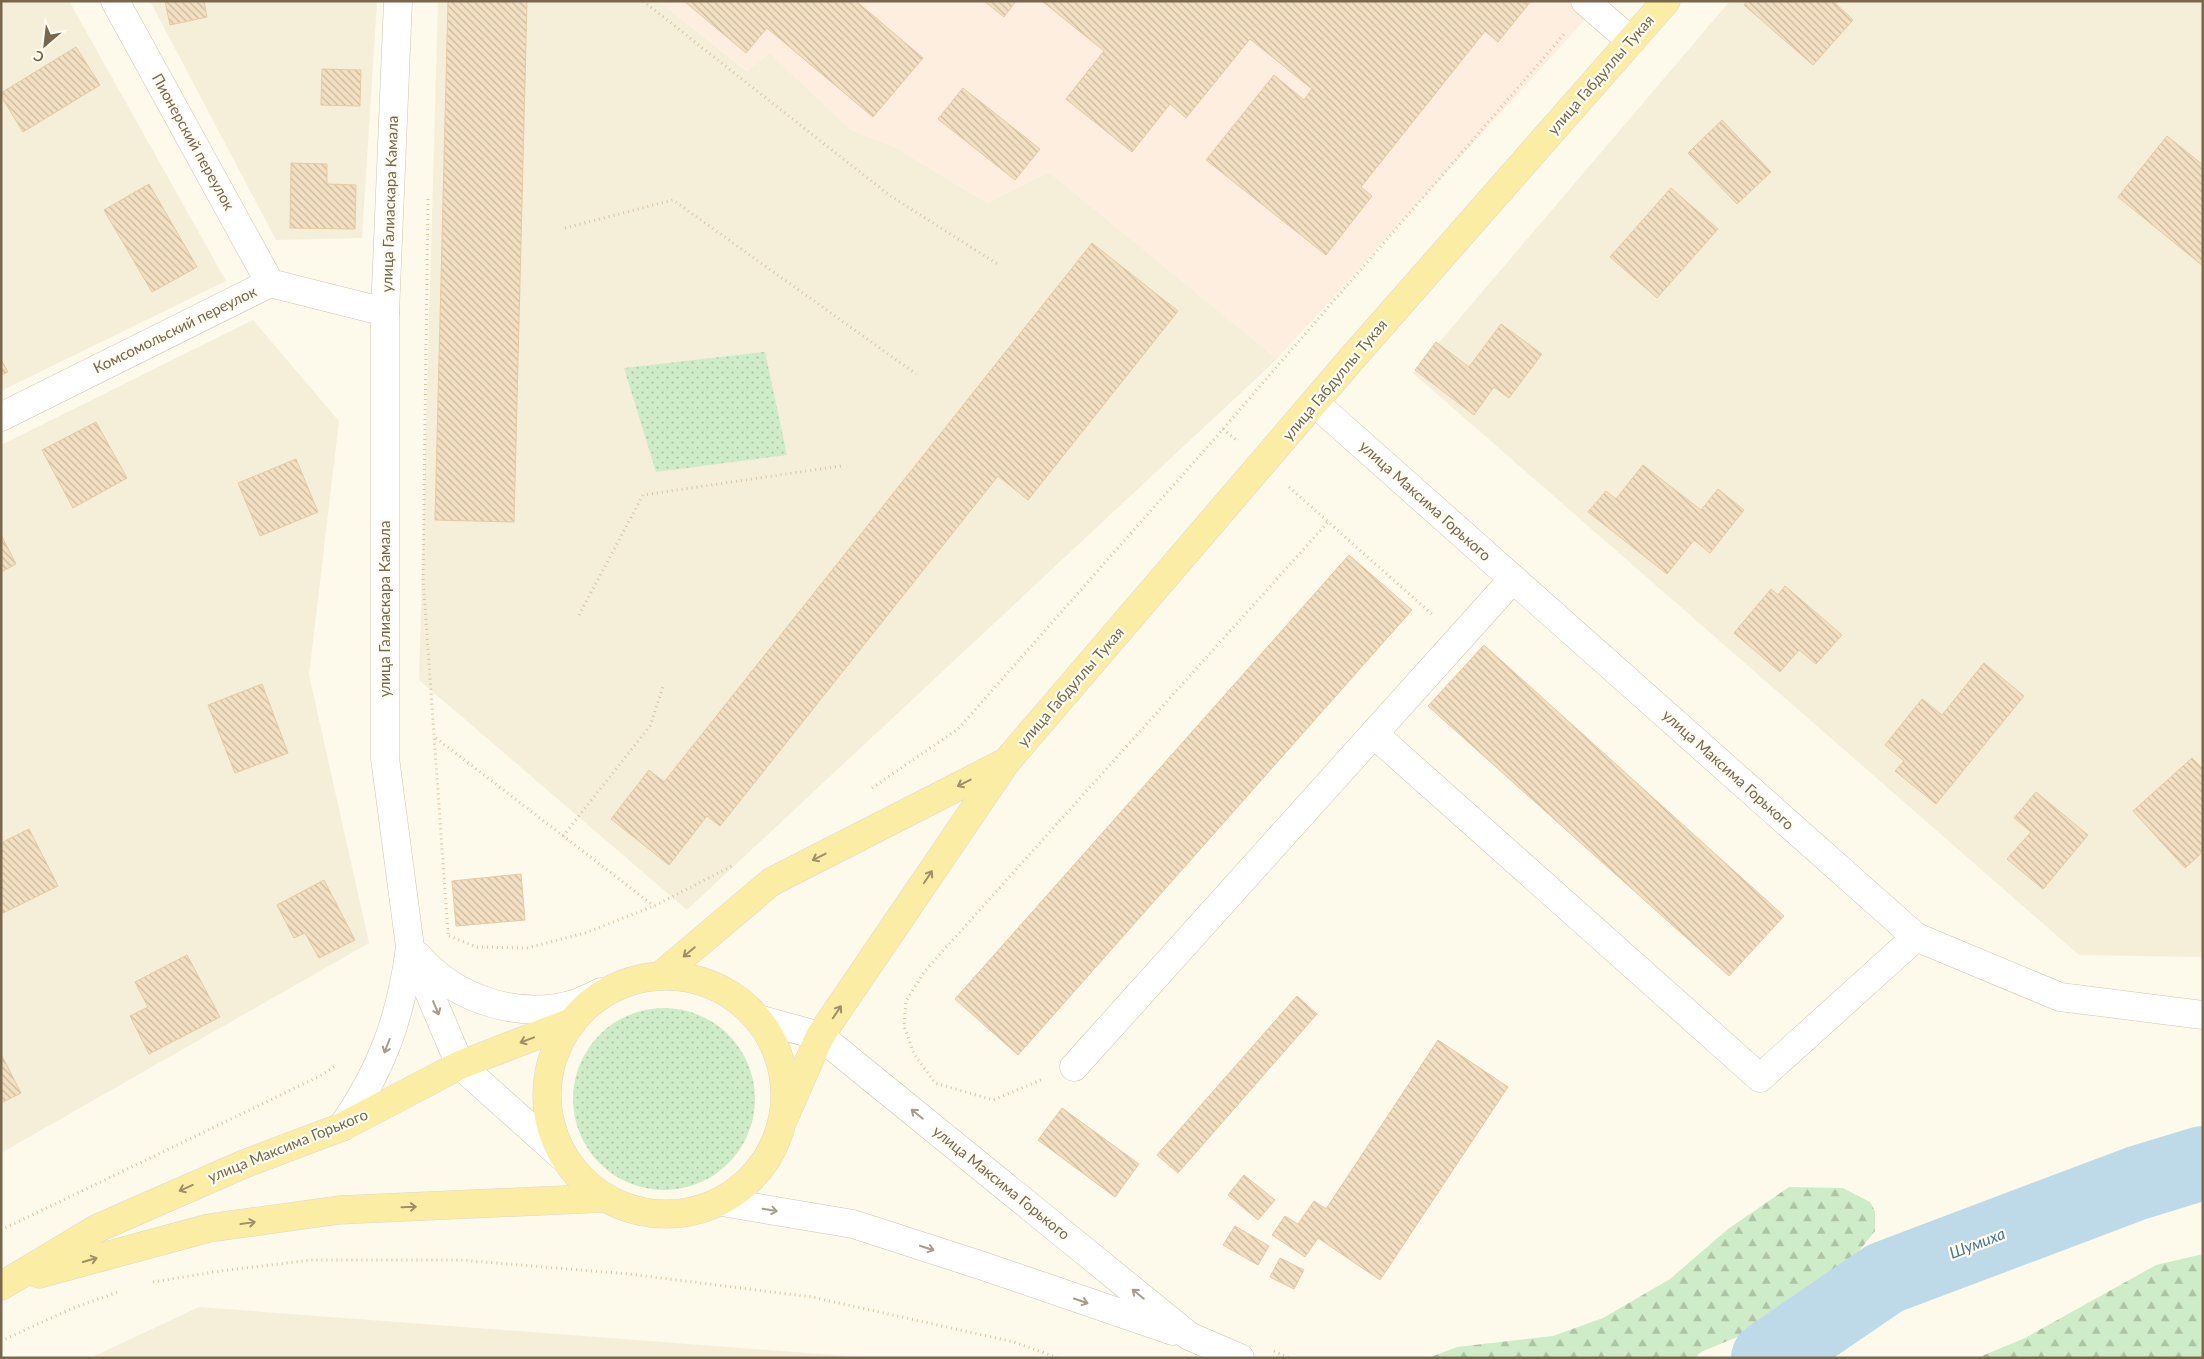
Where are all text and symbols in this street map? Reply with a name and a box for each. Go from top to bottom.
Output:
street label: улица Габдуллы Тукая [1543,11,1657,138]
north arrow [20,20,70,70]
text: С [30,47,47,67]
street label: Пионерский переулок [149,70,239,213]
street label: улица Галиаскара Камала [377,115,401,293]
street label: Комсомольский переулок [90,282,259,377]
street label: улица Габдуллы Тукая [1278,315,1390,444]
street label: улица Максима Горького [1356,436,1495,564]
street label: улица Галиаскара Камала [375,521,393,697]
street label: улица Габдуллы Тукая [1013,623,1127,750]
street label: улица Максима Горького [1659,705,1798,833]
one-way arrow [957,779,972,788]
one-way arrow [812,852,827,862]
one-way arrow [923,871,933,885]
one-way arrow [682,946,695,958]
one-way arrow [432,1000,441,1015]
one-way arrow [832,1005,842,1019]
one-way arrow [520,1035,535,1045]
one-way arrow [382,1037,391,1053]
street label: улица Максима Горького [205,1105,370,1185]
one-way arrow [911,1109,924,1120]
street label: улица Максима Горького [930,1121,1074,1243]
one-way arrow [179,1184,194,1194]
one-way arrow [401,1202,417,1211]
one-way arrow [761,1205,777,1215]
one-way arrow [239,1217,255,1227]
water label: Шумиха [1946,1223,2007,1262]
one-way arrow [919,1244,935,1253]
one-way arrow [81,1254,97,1264]
one-way arrow [1132,1289,1145,1300]
one-way arrow [1073,1296,1089,1306]

